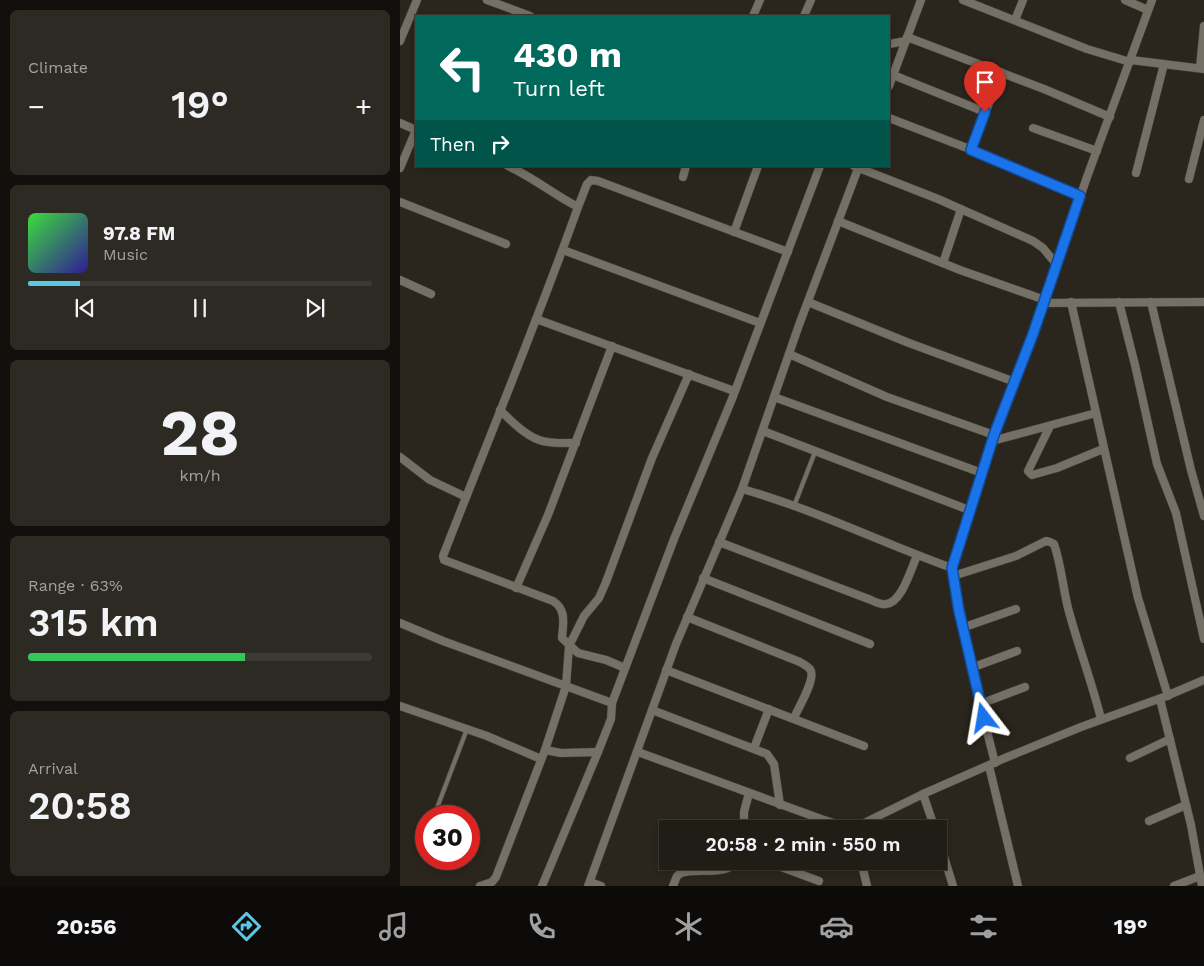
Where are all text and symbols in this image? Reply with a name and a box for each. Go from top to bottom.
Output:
text: 430 m [513,34,622,76]
icon: left [430,35,495,100]
text: Climate [28,58,88,77]
pin [964,61,1006,112]
icon: arrive [971,68,999,96]
text: Turn left [513,76,605,101]
text: 19° [171,83,229,127]
text: − [28,90,45,123]
text: + [355,90,372,123]
icon: right [486,130,514,158]
text: Then [430,133,476,156]
text: 97.8 FM [103,222,175,245]
text: Music [103,245,148,264]
icon: previous [71,294,99,322]
icon: pause [186,294,214,322]
icon: next [301,294,329,322]
text: 28 [160,395,240,471]
text: km/h [179,466,221,485]
text: Range · 63% [28,576,123,595]
text: 315 km [28,601,159,645]
position arrow [957,691,1009,743]
text: Arrival [28,759,78,778]
text: 20:58 [28,784,132,828]
speed limit sign: 30 [415,805,480,870]
text: 20:58 · 2 min · 550 m [706,833,900,856]
icon: directions [229,909,264,944]
icon: music [376,909,411,944]
icon: phone [524,909,559,944]
icon: climate [671,909,706,944]
icon: car [819,909,854,944]
icon: filters [966,909,1001,944]
text: 20:56 [56,914,117,939]
text: 19° [1114,914,1148,939]

